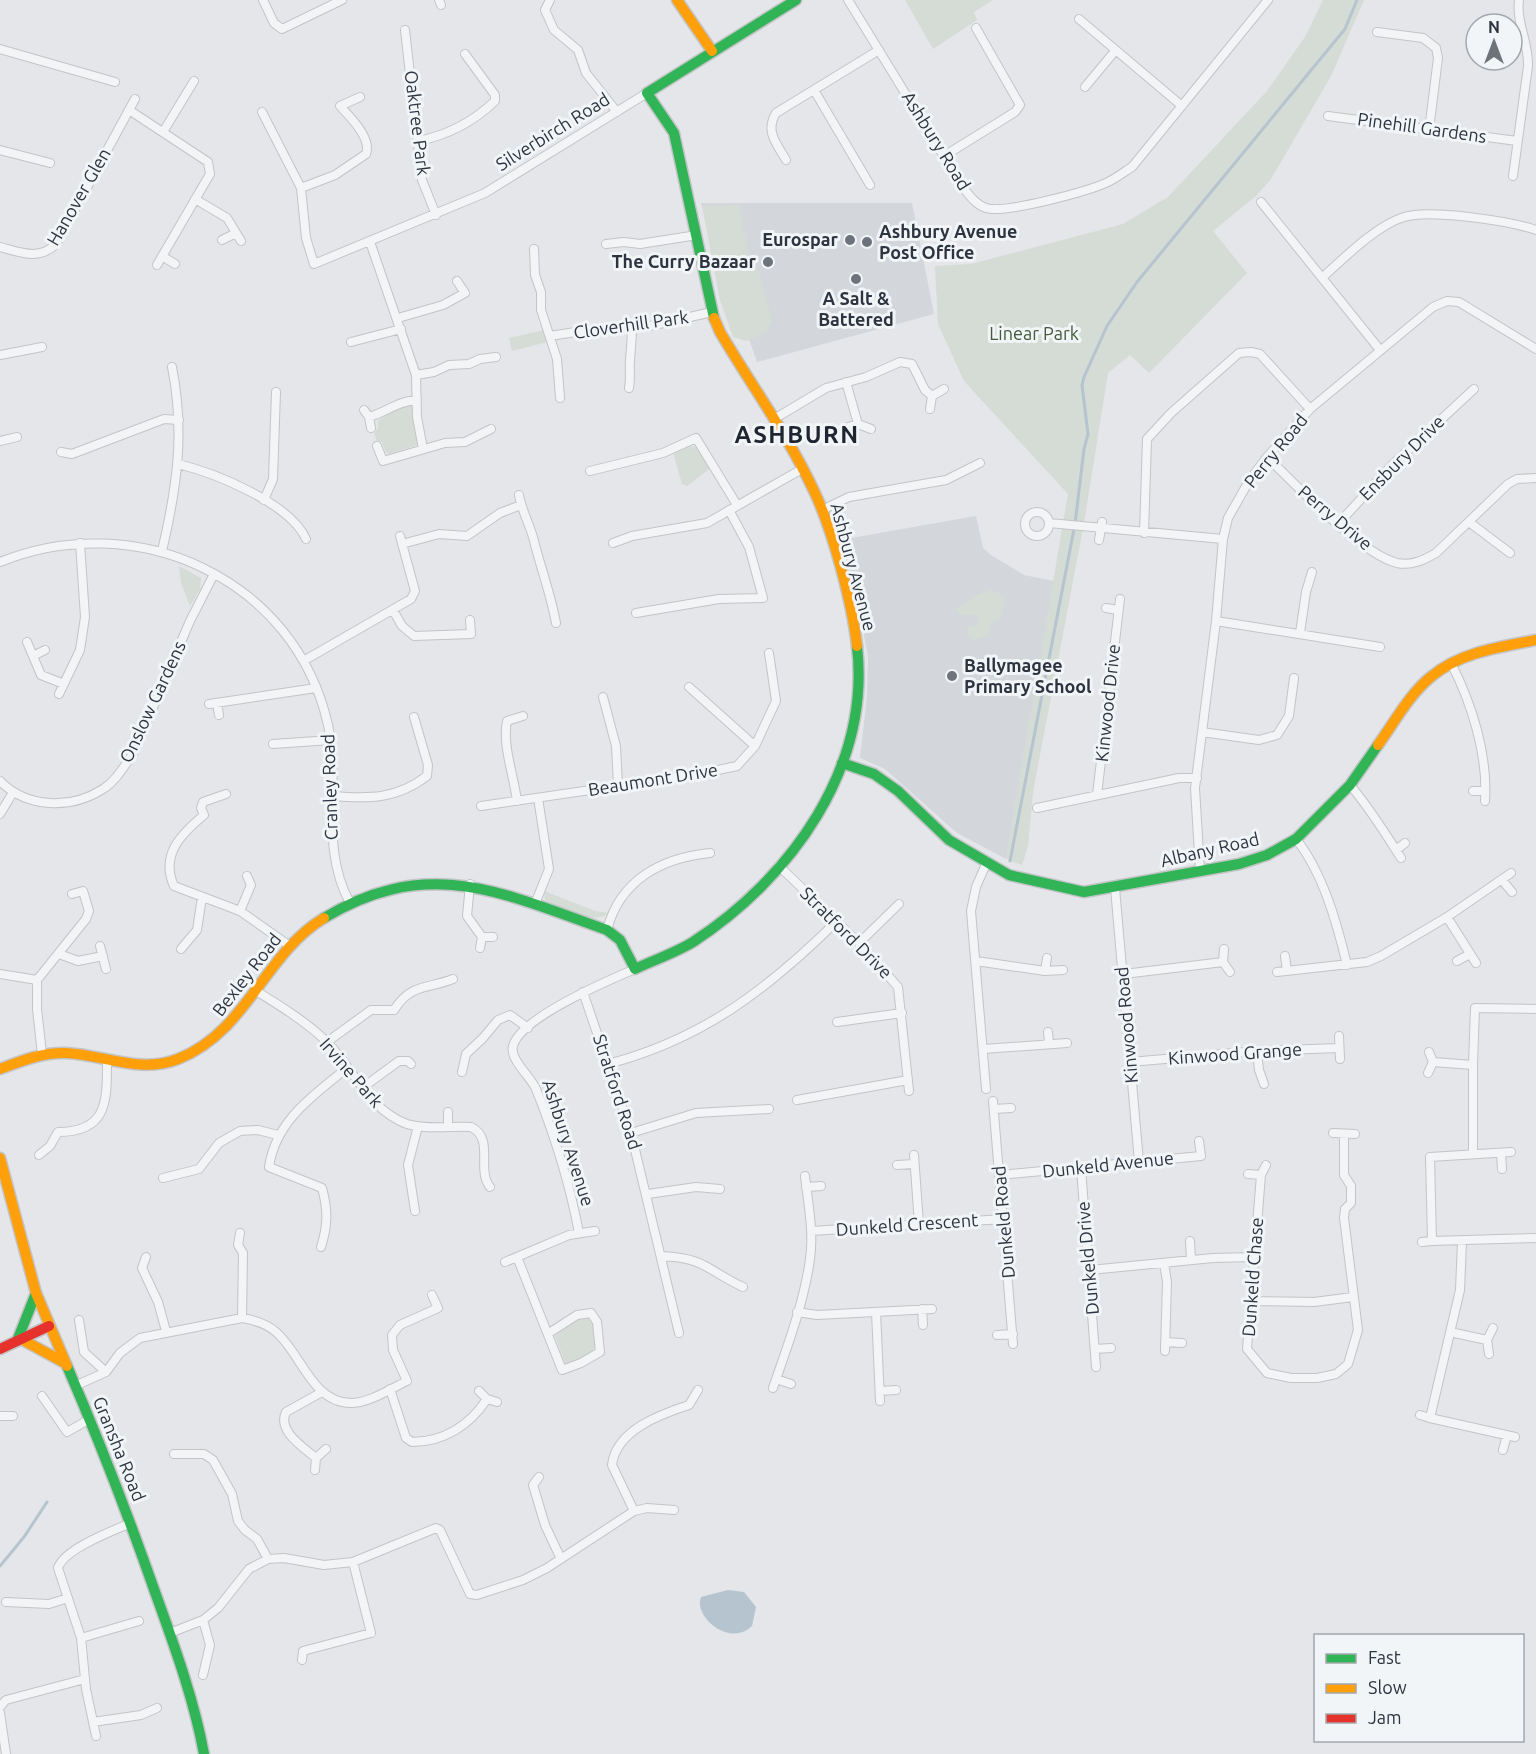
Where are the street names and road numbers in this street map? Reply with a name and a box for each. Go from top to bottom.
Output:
street label: Oaktree Park [402,69,434,177]
street label: Silverbirch Road [492,88,613,174]
street label: Ashbury Road [899,88,975,193]
street label: Pinehill Gardens [1356,108,1488,146]
street label: Hanover Glen [42,144,114,249]
street label: Cloverhill Park [572,306,690,342]
street label: Perry Road [1240,410,1311,491]
street label: Ensbury Drive [1355,411,1448,504]
street label: Perry Drive [1295,481,1376,554]
street label: Ashbury Avenue [827,501,881,633]
street label: Onslow Gardens [115,637,189,766]
street label: Kinwood Drive [1091,643,1123,763]
street label: Cranley Road [317,734,341,841]
street label: Beaumont Drive [587,759,719,799]
street label: Albany Road [1159,828,1261,870]
street label: Stratford Drive [797,882,897,982]
street label: Bexley Road [208,929,285,1020]
street label: Kinwood Road [1111,966,1141,1084]
street label: Stratford Road [590,1032,646,1152]
street label: Irvine Park [316,1034,387,1111]
street label: Kinwood Grange [1167,1038,1303,1068]
street label: Ashbury Avenue [539,1077,599,1208]
street label: Dunkeld Avenue [1041,1147,1175,1181]
street label: Dunkeld Road [988,1165,1018,1279]
street label: Dunkeld Drive [1072,1200,1102,1316]
street label: Dunkeld Crescent [835,1209,979,1239]
street label: Dunkeld Chase [1238,1217,1266,1337]
street label: Gransha Road [90,1393,150,1504]

